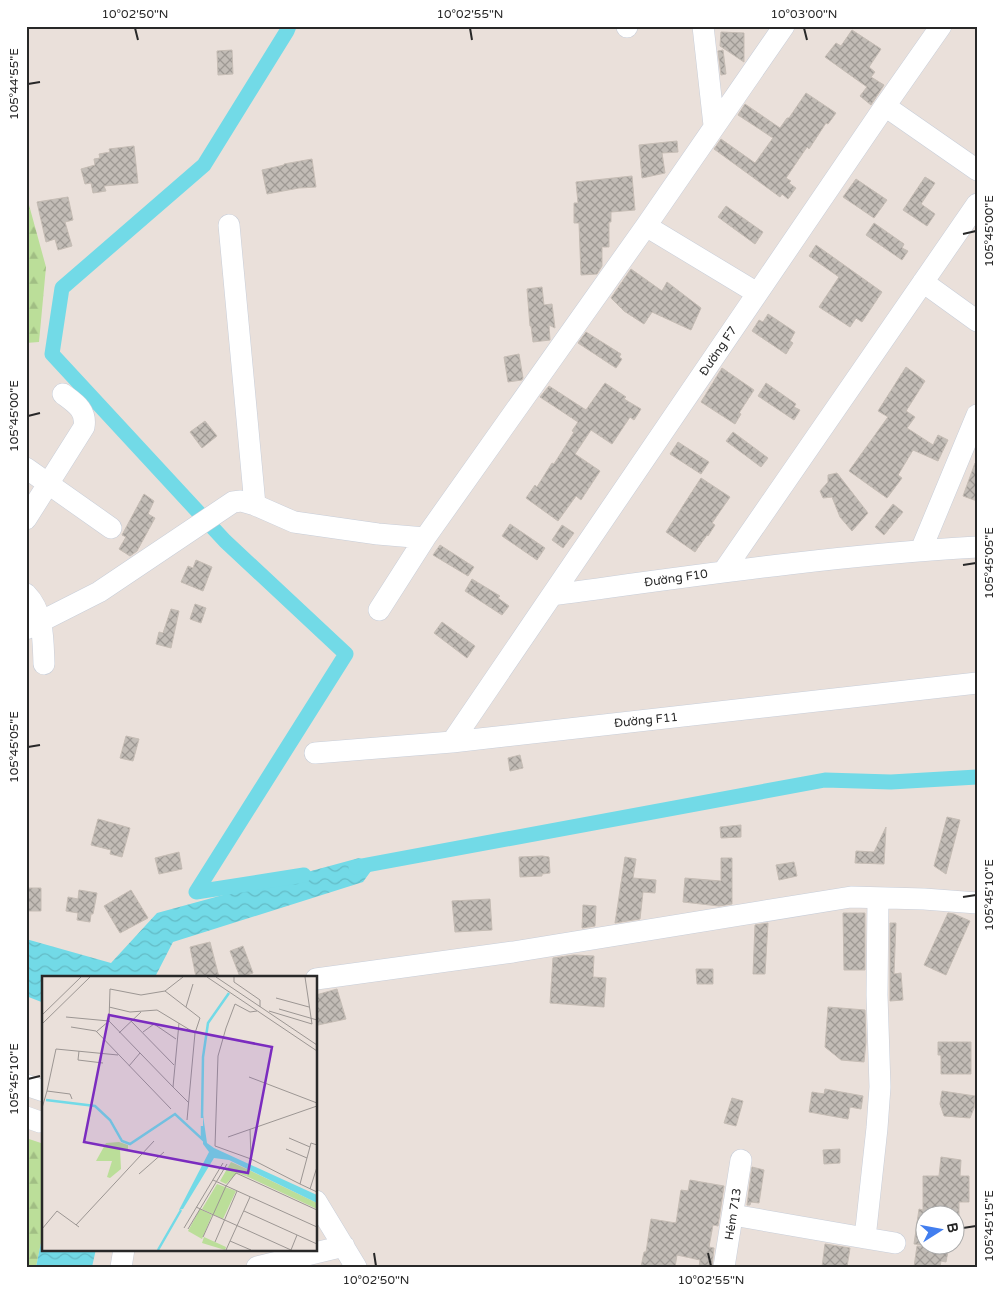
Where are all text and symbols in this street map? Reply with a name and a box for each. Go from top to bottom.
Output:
text: 10°02'50"N [102,7,169,21]
text: 10°02'55"N [437,7,504,21]
text: 10°03'00"N [771,7,838,21]
text: 105°44'55"E [7,48,21,120]
text: 105°45'00"E [982,195,996,267]
street label: Đường F7 [696,324,740,378]
text: 105°45'00"E [7,380,21,452]
text: 105°45'05"E [982,527,996,599]
street label: Đường F10 [643,567,709,589]
street label: Đường F11 [613,710,679,730]
text: 105°45'05"E [7,711,21,783]
text: 105°45'10"E [982,859,996,931]
inset map [42,976,318,1250]
text: 105°45'10"E [7,1043,21,1115]
street label: Hẻm 713 [722,1187,744,1241]
text: 105°45'15"E [982,1190,996,1262]
north arrow [916,1206,966,1256]
text: B [943,1221,962,1234]
text: 10°02'50"N [343,1273,410,1287]
text: 10°02'55"N [678,1273,745,1287]

